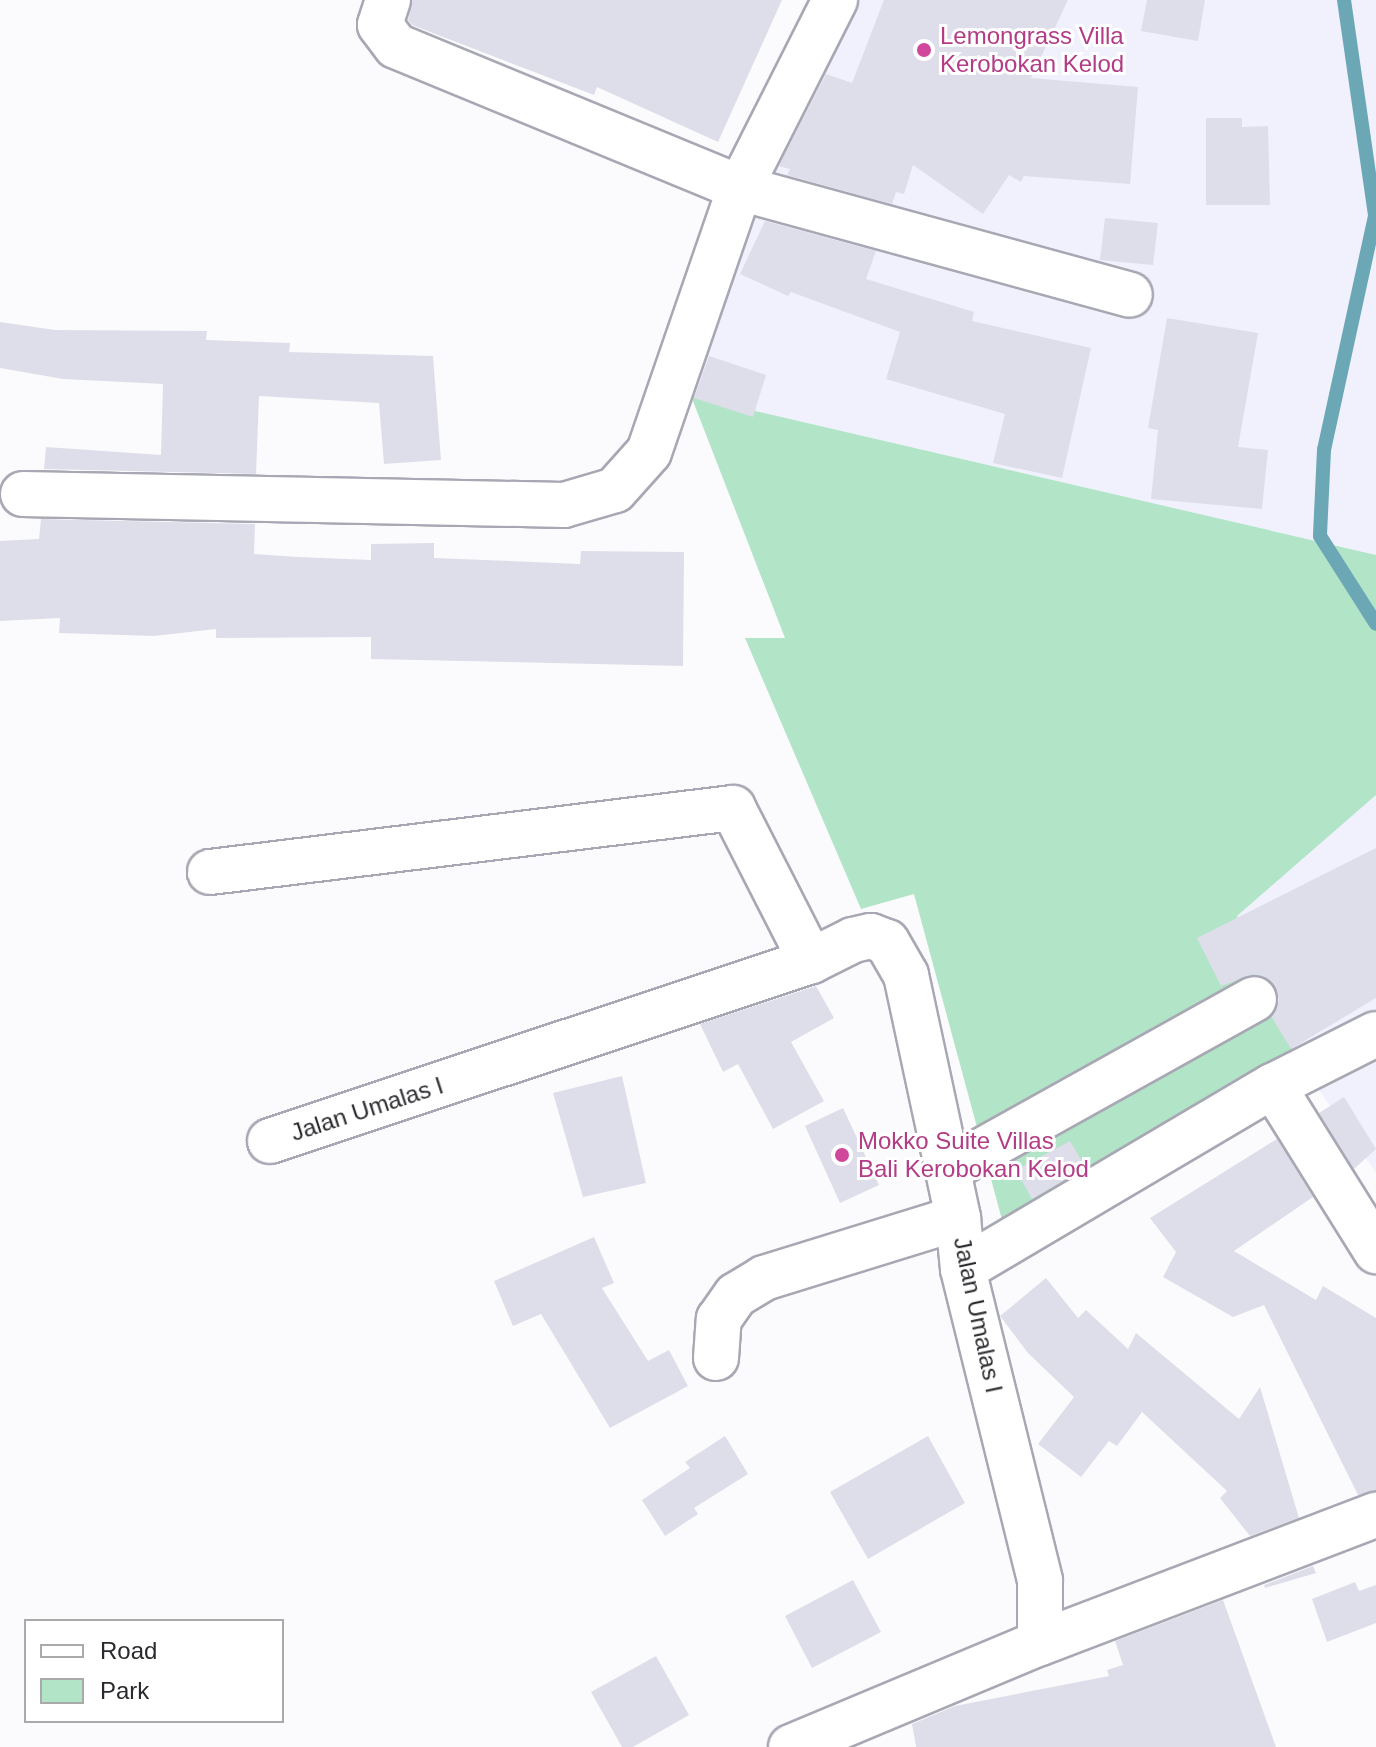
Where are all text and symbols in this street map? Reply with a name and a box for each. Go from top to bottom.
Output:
place label: Lemongrass Villa Kerobokan Kelod [940,22,1124,78]
marker: Lemongrass Villa Kerobokan Kelod [915,41,933,59]
street label: Jalan Umalas I [287,1071,447,1147]
place label: Mokko Suite Villas Bali Kerobokan Kelod [858,1127,1089,1183]
marker: Mokko Suite Villas Bali Kerobokan Kelod [833,1146,851,1164]
street label: Jalan Umalas I [947,1234,1009,1396]
legend [24,1619,284,1723]
text: Road [100,1637,157,1664]
text: Park [100,1677,149,1704]

